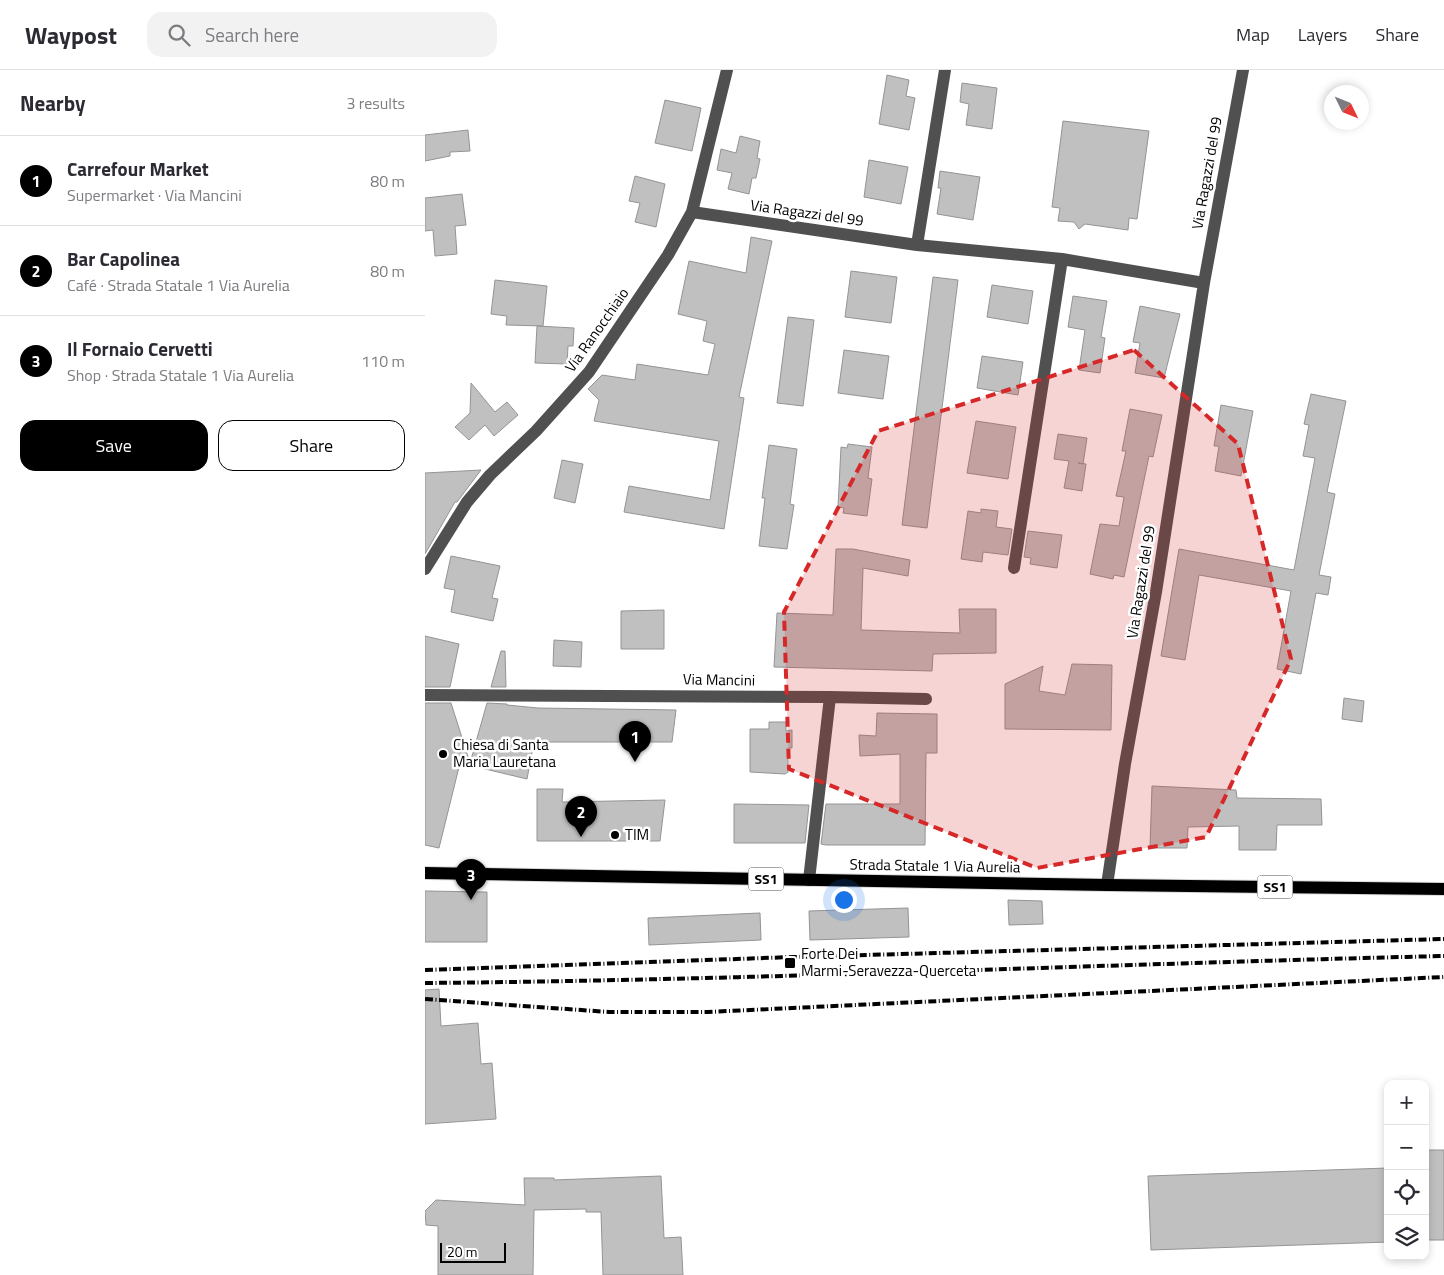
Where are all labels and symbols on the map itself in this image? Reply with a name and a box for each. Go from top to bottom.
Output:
north arrow [1324,85,1369,130]
street label: Via Ragazzi del 99 [1185,115,1228,231]
street label: Via Ragazzi del 99 [749,193,865,232]
street label: Via Ranocchiaio [559,283,634,377]
street label: Via Ragazzi del 99 [1120,524,1161,640]
street label: Via Mancini [683,667,755,692]
pin: 1 [619,721,651,762]
place label: Chiesa di Santa Maria Lauretana [453,733,556,773]
marker: Chiesa di Santa Maria Lauretana [437,748,449,760]
pin: 2 [565,796,597,837]
place label: TIM [625,823,649,846]
marker: TIM [609,829,621,841]
street label: Strada Statale 1 Via Aurelia [849,853,1021,878]
pin: 3 [455,859,487,900]
road number: SS1 [749,868,783,891]
road number: SS1 [1257,876,1293,899]
your location [831,887,857,913]
place label: Forte Dei Marmi-Seravezza-Querceta [801,942,977,982]
marker: Forte Dei Marmi-Seravezza-Querceta [783,956,797,970]
scale bar [440,1240,506,1263]

